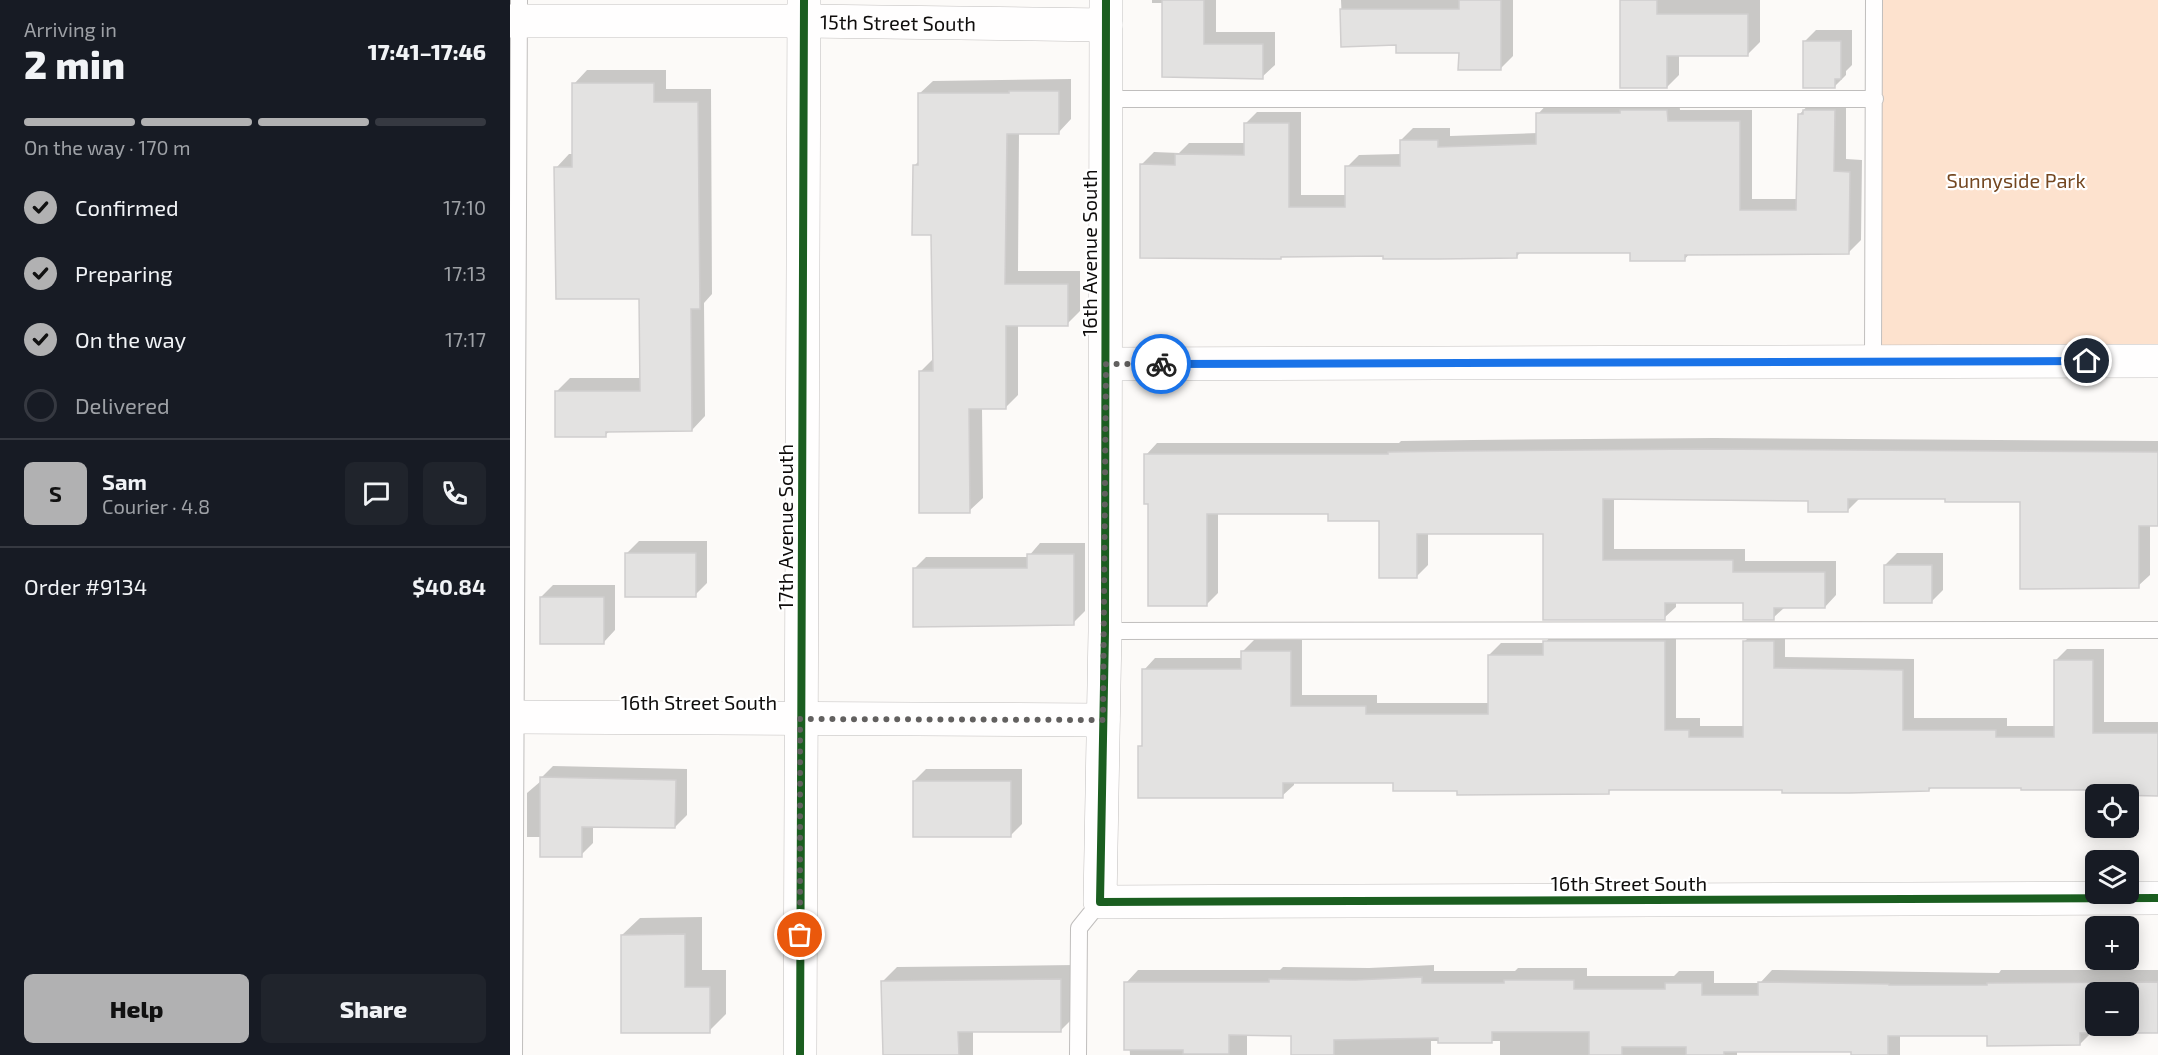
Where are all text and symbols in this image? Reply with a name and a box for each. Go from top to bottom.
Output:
street label: 15th Street South [820,9,976,35]
text: Arriving in [24,17,117,41]
text: 17:41–17:46 [368,38,486,64]
text: 2 min [24,40,125,87]
text: On the way · 170 m [24,135,191,159]
park label: Sunnyside Park [1946,168,2086,192]
street label: 16th Avenue South [1077,169,1101,337]
icon: check [24,191,57,224]
text: Confirmed [75,194,179,220]
text: 17:10 [443,195,486,219]
icon: check [24,257,57,290]
text: Preparing [75,260,173,286]
text: 17:13 [444,261,486,285]
icon: check [24,323,57,356]
text: On the way [75,326,186,352]
text: 17:17 [445,327,486,351]
courier [1131,334,1191,394]
pin [2061,335,2112,386]
icon: home [2070,344,2103,377]
icon: bike [1145,348,1178,381]
text: Delivered [75,392,170,418]
street label: 17th Avenue South [773,444,797,610]
button: chat [345,462,408,525]
button: phone [423,462,486,525]
text: Sam [102,468,147,494]
text: S [49,480,62,506]
text: Courier · 4.8 [102,494,210,518]
text: Order #9134 [24,573,147,599]
text: $40.84 [412,573,486,599]
street label: 16th Street South [621,690,777,714]
map controls [2085,784,2139,1036]
button: locate [2085,784,2139,838]
button: layers [2085,850,2139,904]
street label: 16th Street South [1551,871,1707,895]
pin [774,909,825,960]
button: + [2085,916,2139,970]
icon: bag [783,918,816,951]
button: Help [24,974,249,1043]
button: Share [261,974,486,1043]
button: − [2085,982,2139,1036]

